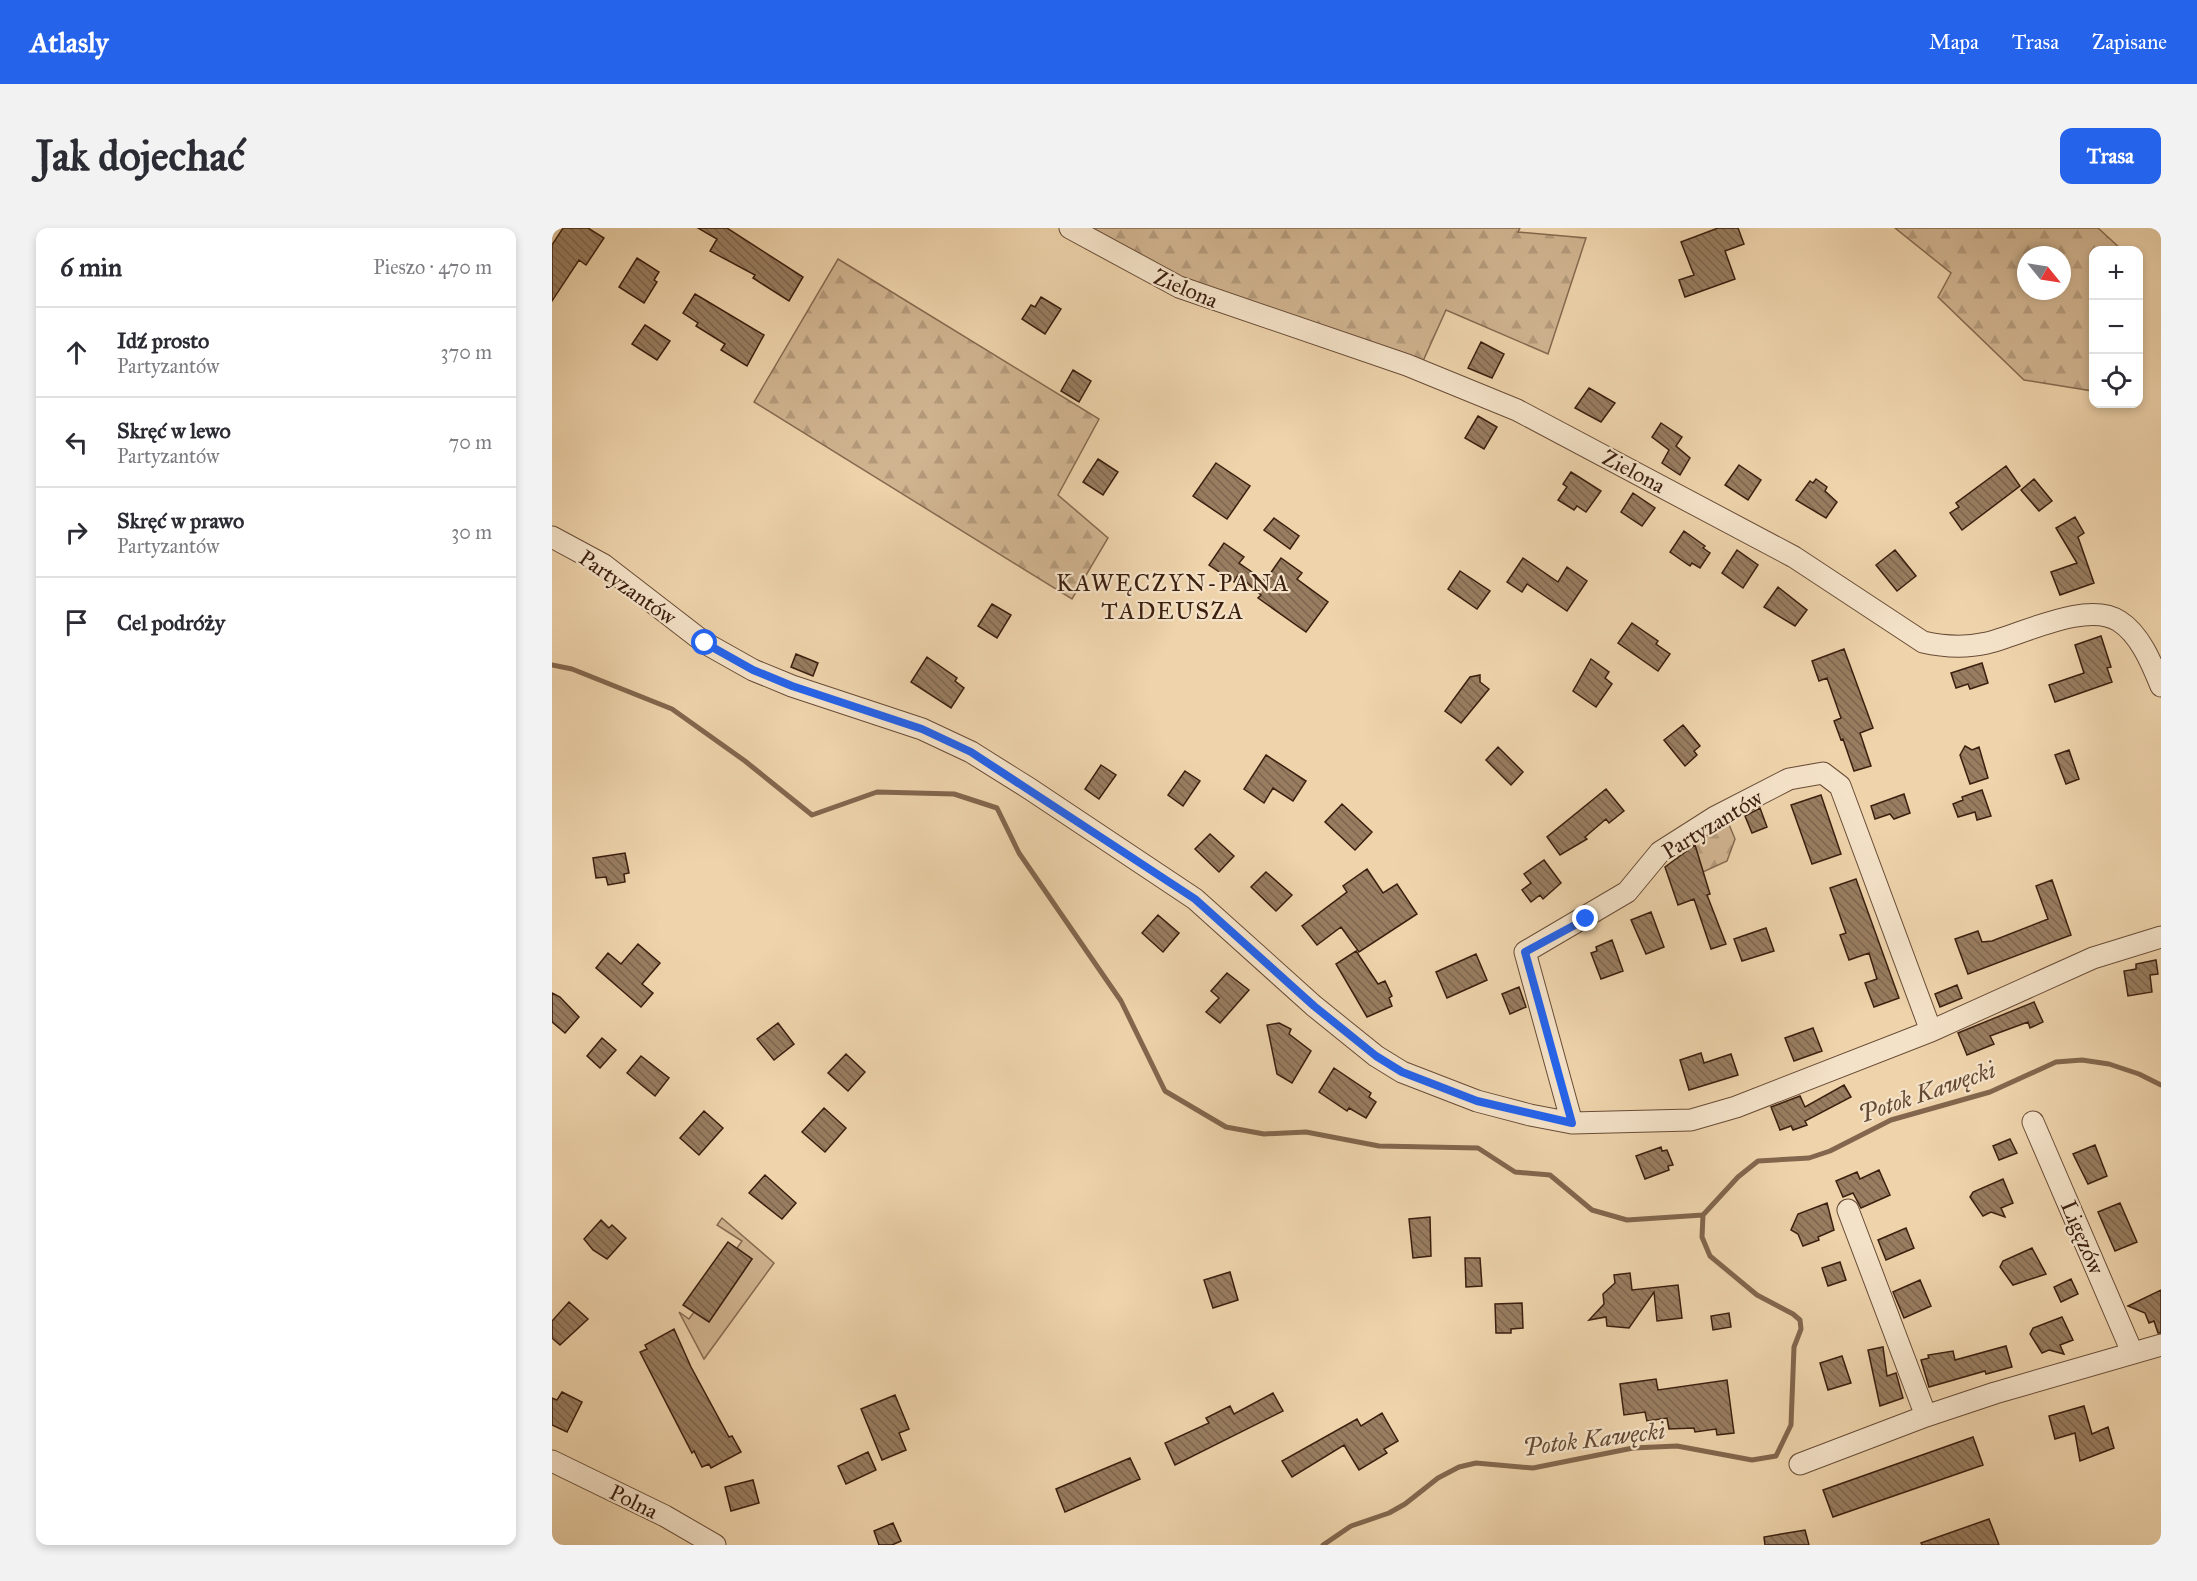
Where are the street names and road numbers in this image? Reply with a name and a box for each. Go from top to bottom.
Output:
street label: Zielona [1150,263,1223,314]
street label: Zielona [1598,444,1670,499]
street label: Partyzantów [574,544,682,631]
street label: Partyzantów [1657,784,1768,865]
street label: Ligęzów [2055,1196,2110,1279]
street label: Polna [605,1478,663,1525]

